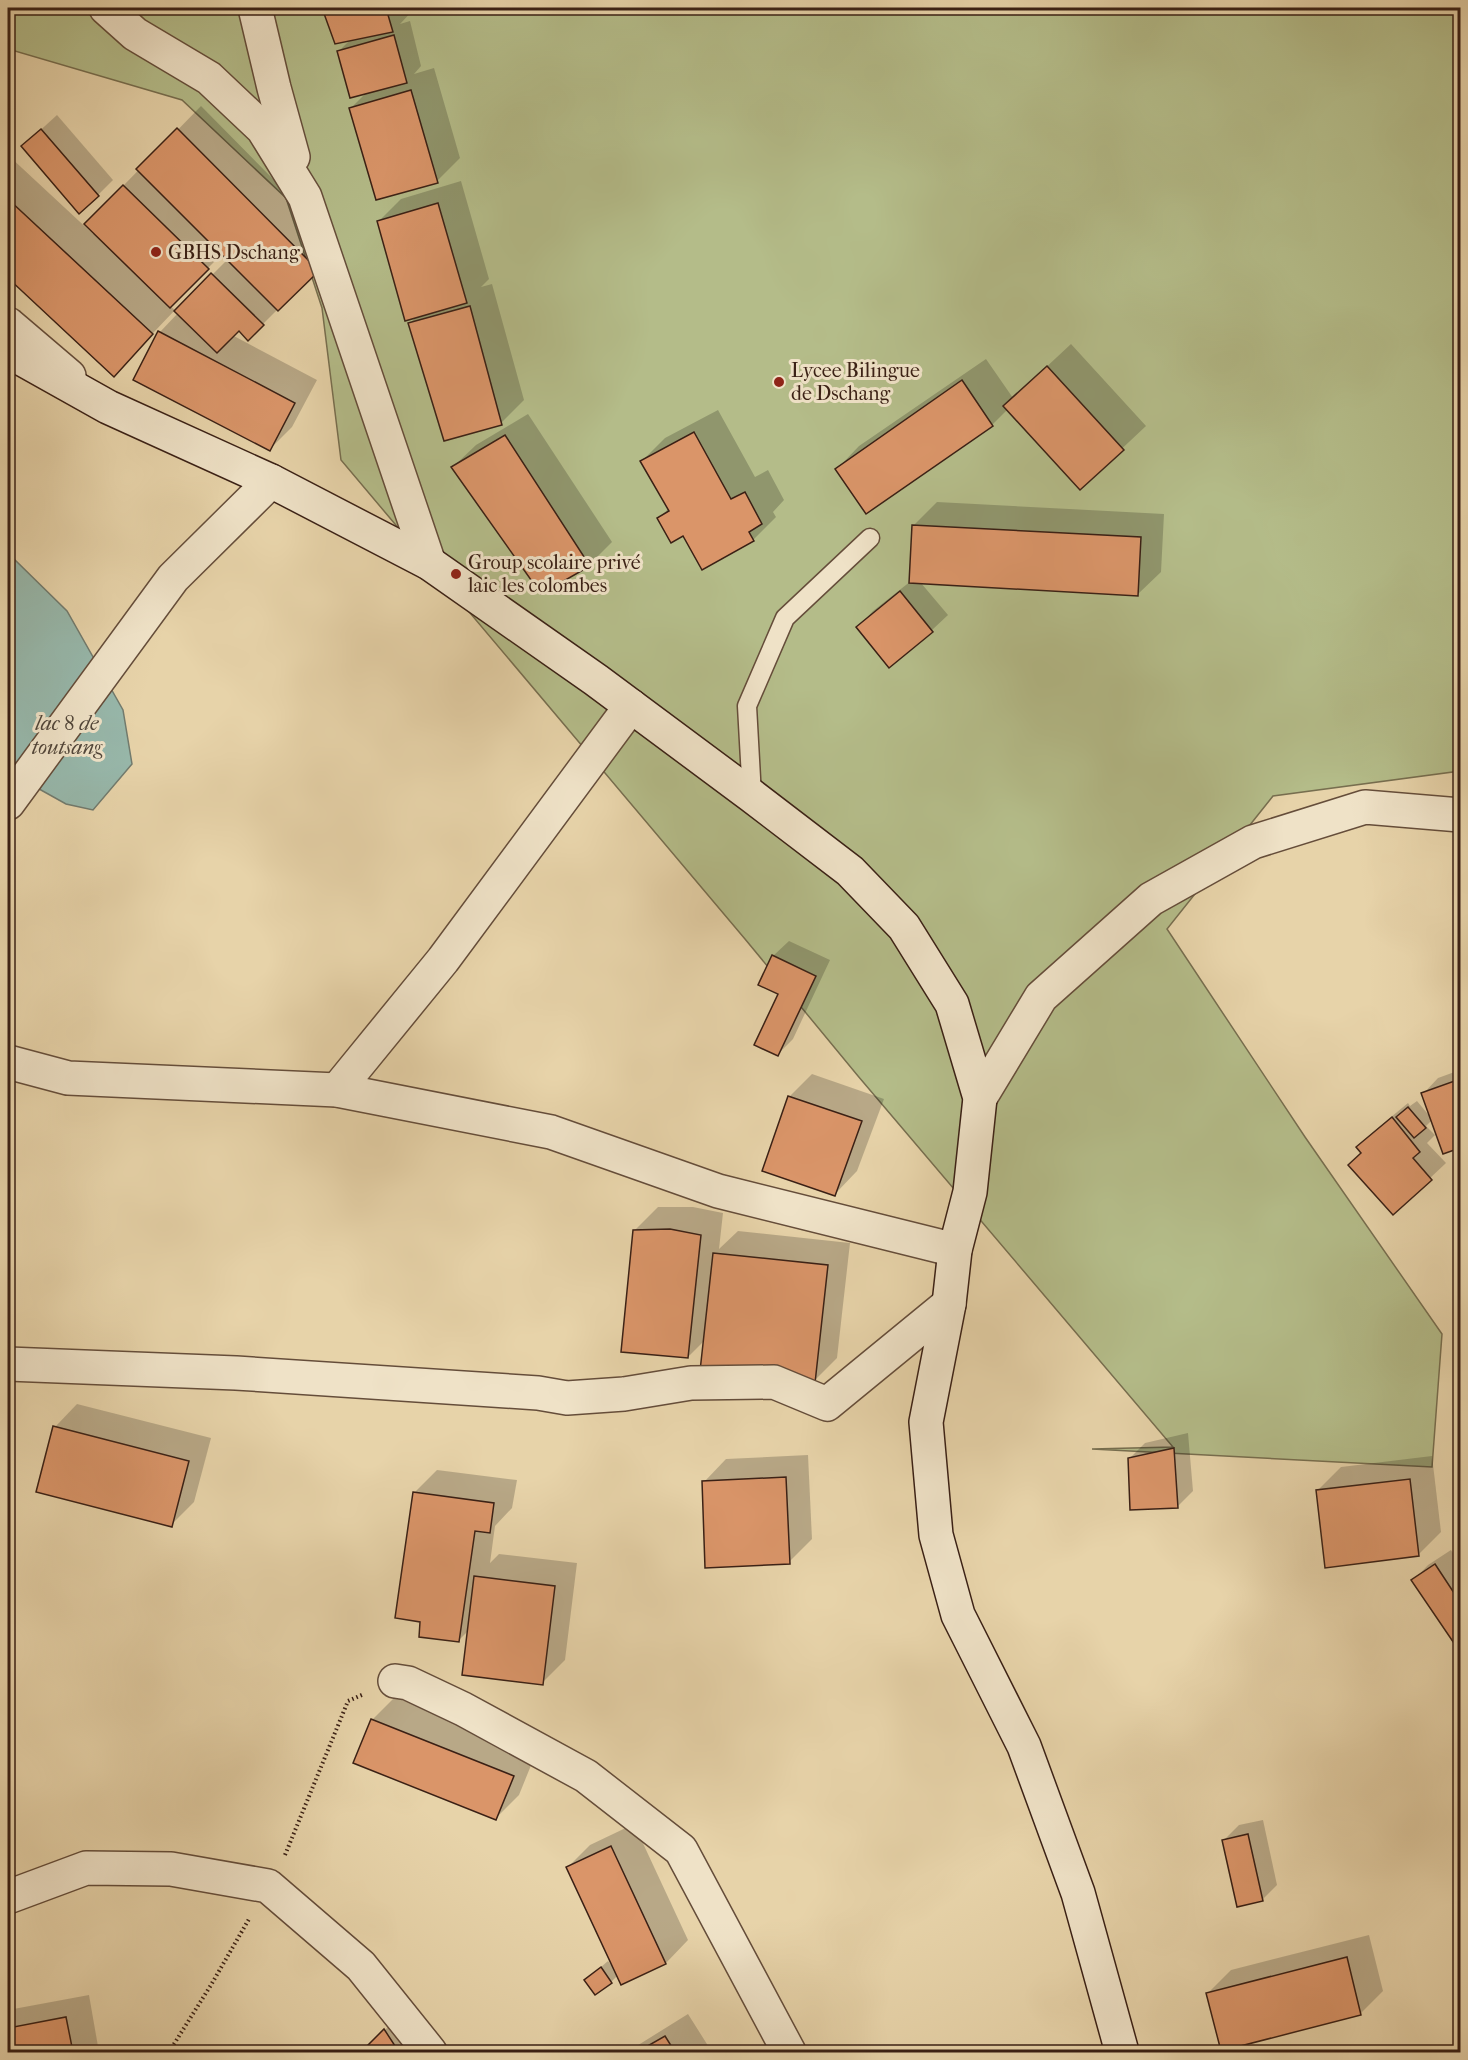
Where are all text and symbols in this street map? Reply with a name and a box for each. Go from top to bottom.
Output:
place label: GBHS Dschang [168,241,300,264]
marker: GBHS Dschang [149,245,163,259]
place label: Lycee Bilingue de Dschang [791,359,920,405]
marker: Lycee Bilingue de Dschang [772,375,786,389]
place label: Group scolaire privé laic les colombes [467,551,641,597]
marker: Group scolaire privé laic les colombes [449,567,463,581]
water label: lac 8 de toutsang [32,711,103,759]

